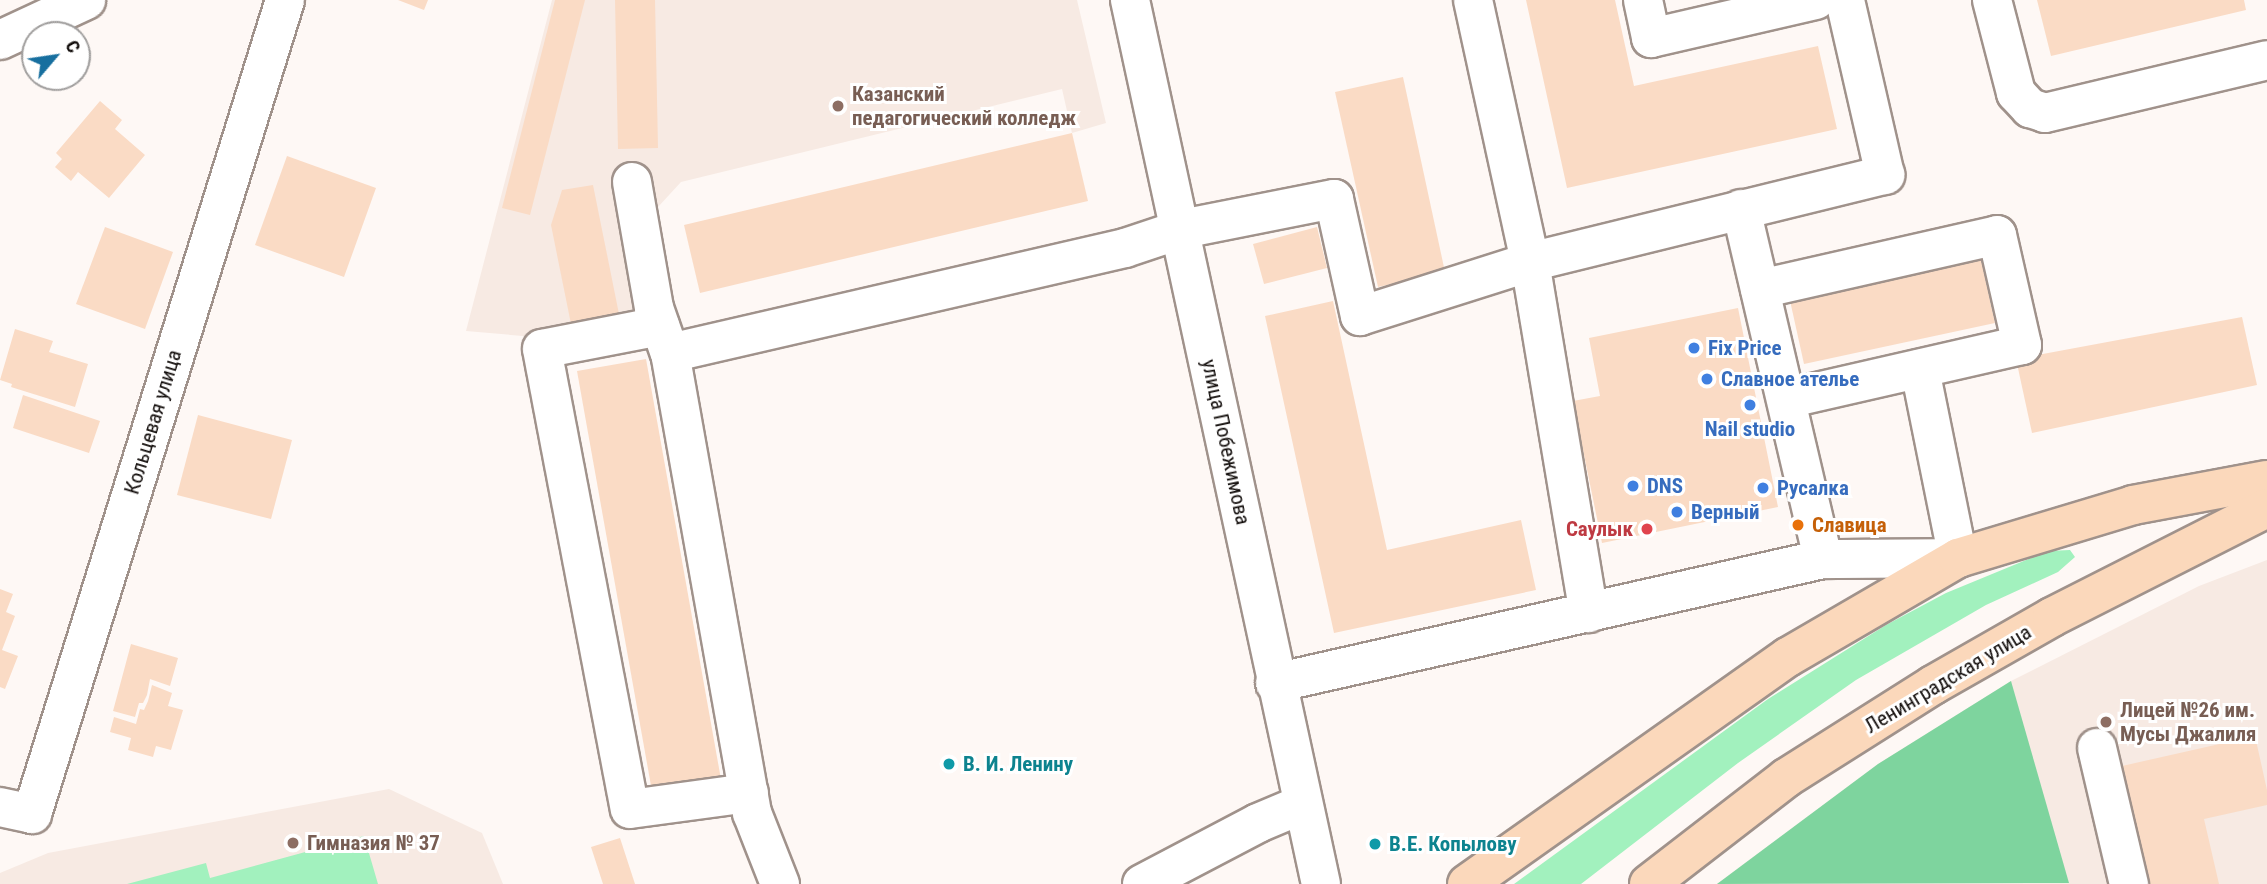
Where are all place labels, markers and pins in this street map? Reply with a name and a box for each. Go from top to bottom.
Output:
place label: Казанский педагогический колледж [852,81,1076,131]
marker: Казанский педагогический колледж [830,98,846,114]
place label: Fix Price [1708,335,1782,361]
marker: Fix Price [1686,340,1702,356]
place label: Славное ателье [1721,366,1859,392]
marker: Славное ателье [1699,371,1715,387]
marker: Nail studio [1742,397,1758,413]
place label: Nail studio [1705,416,1795,442]
place label: DNS [1647,473,1683,499]
place label: Русалка [1777,475,1849,501]
marker: DNS [1625,478,1641,494]
marker: Русалка [1755,480,1771,496]
place label: Верный [1691,499,1760,525]
marker: Верный [1669,504,1685,520]
place label: Славица [1812,512,1887,538]
place label: Саулык [1566,516,1633,542]
marker: Славица [1790,517,1806,533]
marker: Саулык [1639,521,1655,537]
place label: Лицей №26 им. Мусы Джалиля [2120,697,2256,747]
marker: Лицей №26 им. Мусы Джалиля [2098,714,2114,730]
place label: В. И. Ленину [963,751,1073,777]
marker: В. И. Ленину [941,756,957,772]
place label: Гимназия № 37 [307,830,440,856]
place label: В.Е. Копылову [1389,831,1517,857]
marker: Гимназия № 37 [285,835,301,851]
marker: В.Е. Копылову [1367,836,1383,852]

